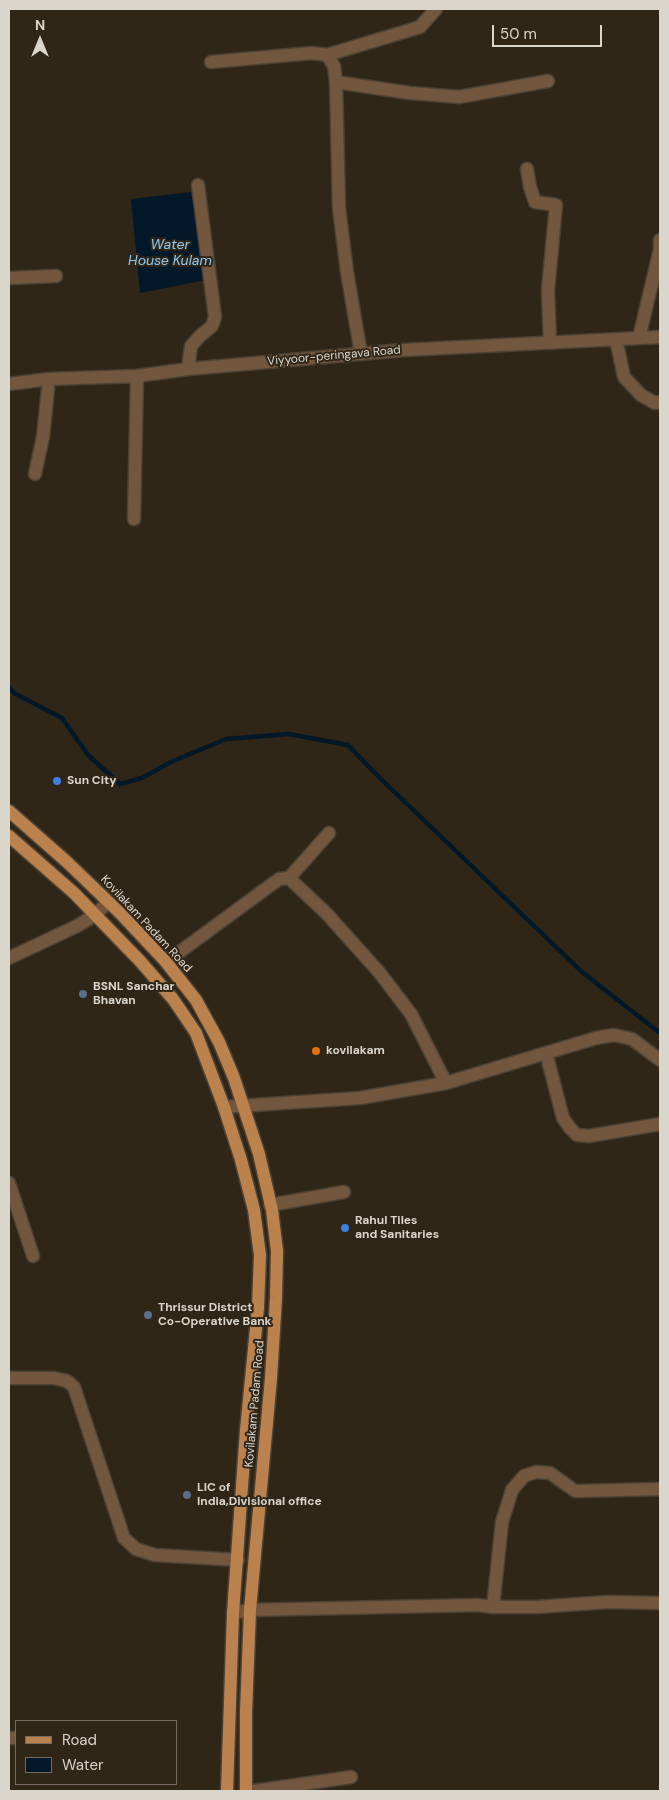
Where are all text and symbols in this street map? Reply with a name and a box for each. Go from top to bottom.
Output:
north arrow [15,15,65,65]
scale bar [494,15,604,47]
text: N [35,16,45,34]
text: 50 m [500,24,537,44]
water label: Water House Kulam [128,237,212,270]
street label: Viyyoor-peringava Road [267,343,401,369]
place label: Sun City [67,774,116,788]
marker: Sun City [51,775,63,787]
street label: Kovilakam Padam Road [97,873,195,975]
place label: BSNL Sanchar Bhavan [93,980,174,1008]
marker: BSNL Sanchar Bhavan [77,988,89,1000]
place label: kovilakam [326,1044,385,1058]
marker: kovilakam [310,1045,322,1057]
place label: Rahul Tiles and Sanitaries [355,1214,439,1242]
marker: Rahul Tiles and Sanitaries [339,1222,351,1234]
place label: Thrissur District Co-Operative Bank [158,1301,272,1329]
marker: Thrissur District Co-Operative Bank [142,1309,154,1321]
street label: Kovilakam Padam Road [242,1340,268,1468]
place label: LIC of India,Divisional office [197,1481,322,1509]
marker: LIC of India,Divisional office [181,1489,193,1501]
legend [15,1720,178,1785]
text: Road [62,1730,97,1750]
text: Water [62,1755,103,1775]

